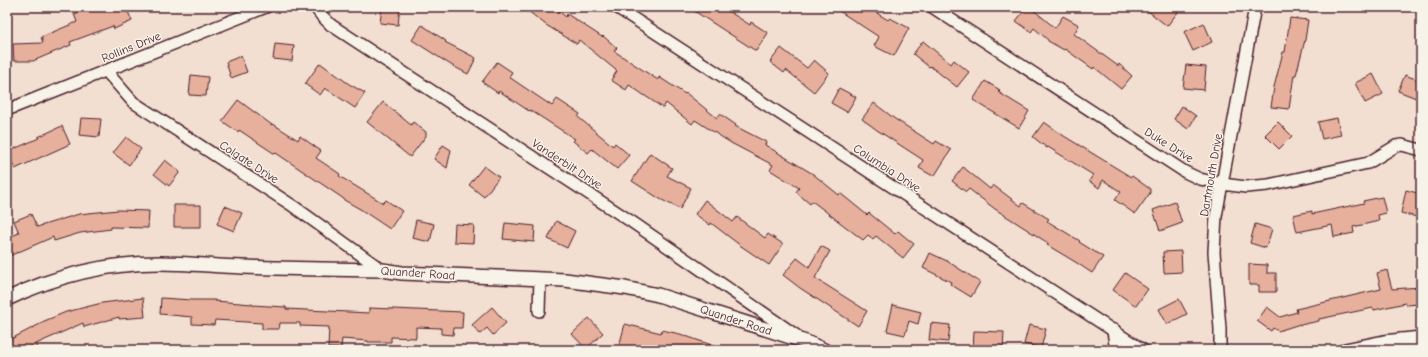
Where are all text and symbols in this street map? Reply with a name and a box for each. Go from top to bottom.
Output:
street label: Rollins Drive [99,29,163,65]
street label: Duke Drive [1142,124,1196,166]
street label: Dartmouth Drive [1197,132,1225,218]
street label: Vanderbilt Drive [529,136,605,192]
street label: Colgate Drive [217,138,281,186]
street label: Columbia Drive [851,141,923,195]
street label: Quander Road [380,263,456,283]
street label: Quander Road [698,302,774,338]

